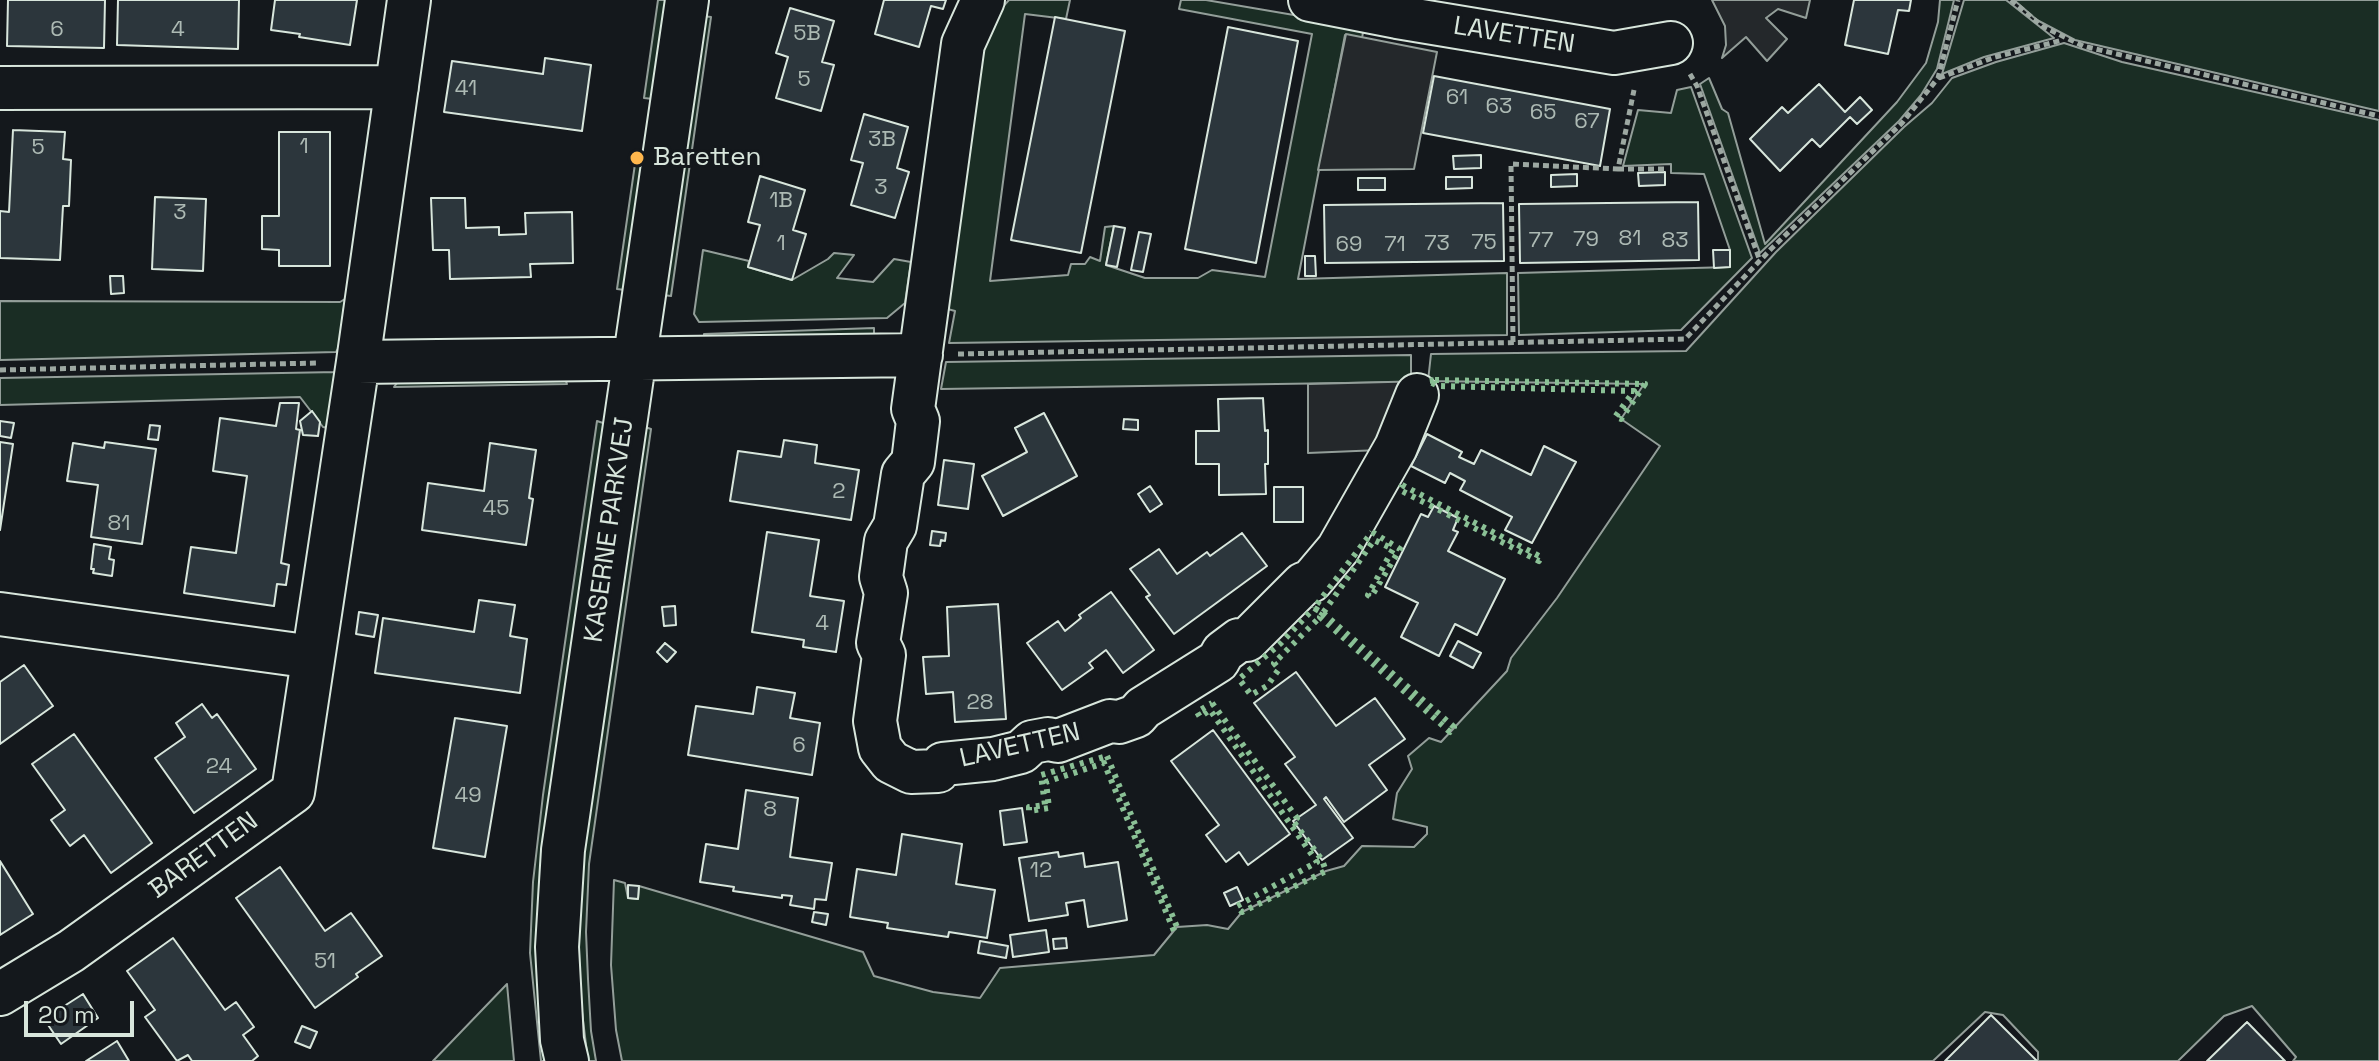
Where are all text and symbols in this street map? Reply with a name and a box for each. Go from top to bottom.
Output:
street label: LAVETTEN [1451,11,1577,61]
house number: 6 [50,17,64,43]
house number: 4 [171,17,185,43]
house number: 5B [793,21,821,47]
house number: 5 [797,67,811,93]
house number: 41 [455,76,477,102]
house number: 61 [1446,85,1468,111]
house number: 63 [1486,94,1512,120]
house number: 65 [1530,100,1556,126]
house number: 67 [1574,109,1600,135]
house number: 3B [868,127,896,153]
house number: 1 [299,134,309,160]
house number: 5 [31,135,45,161]
place label: Baretten [653,142,762,174]
marker: Baretten [628,149,646,167]
house number: 3 [874,175,888,201]
house number: 1B [769,188,793,214]
house number: 3 [173,200,187,226]
house number: 81 [1619,226,1641,252]
house number: 79 [1573,227,1599,253]
house number: 77 [1529,228,1553,254]
house number: 83 [1662,228,1688,254]
house number: 75 [1471,230,1497,256]
house number: 1 [776,231,786,257]
house number: 73 [1424,231,1450,257]
house number: 69 [1336,232,1362,258]
house number: 71 [1384,232,1406,258]
street label: KASERNE PARKVEJ [579,416,641,644]
house number: 2 [832,479,846,505]
house number: 45 [483,496,509,522]
house number: 81 [108,511,130,537]
house number: 4 [815,611,829,637]
house number: 28 [967,690,993,716]
street label: LAVETTEN [957,717,1083,775]
house number: 6 [792,733,806,759]
house number: 24 [206,754,232,780]
house number: 49 [454,783,482,809]
house number: 8 [763,797,777,823]
street label: BARETTEN [143,806,265,906]
house number: 12 [1030,858,1052,884]
house number: 51 [314,949,336,975]
scale bar [28,985,138,1035]
text: 20 m [38,999,95,1030]

